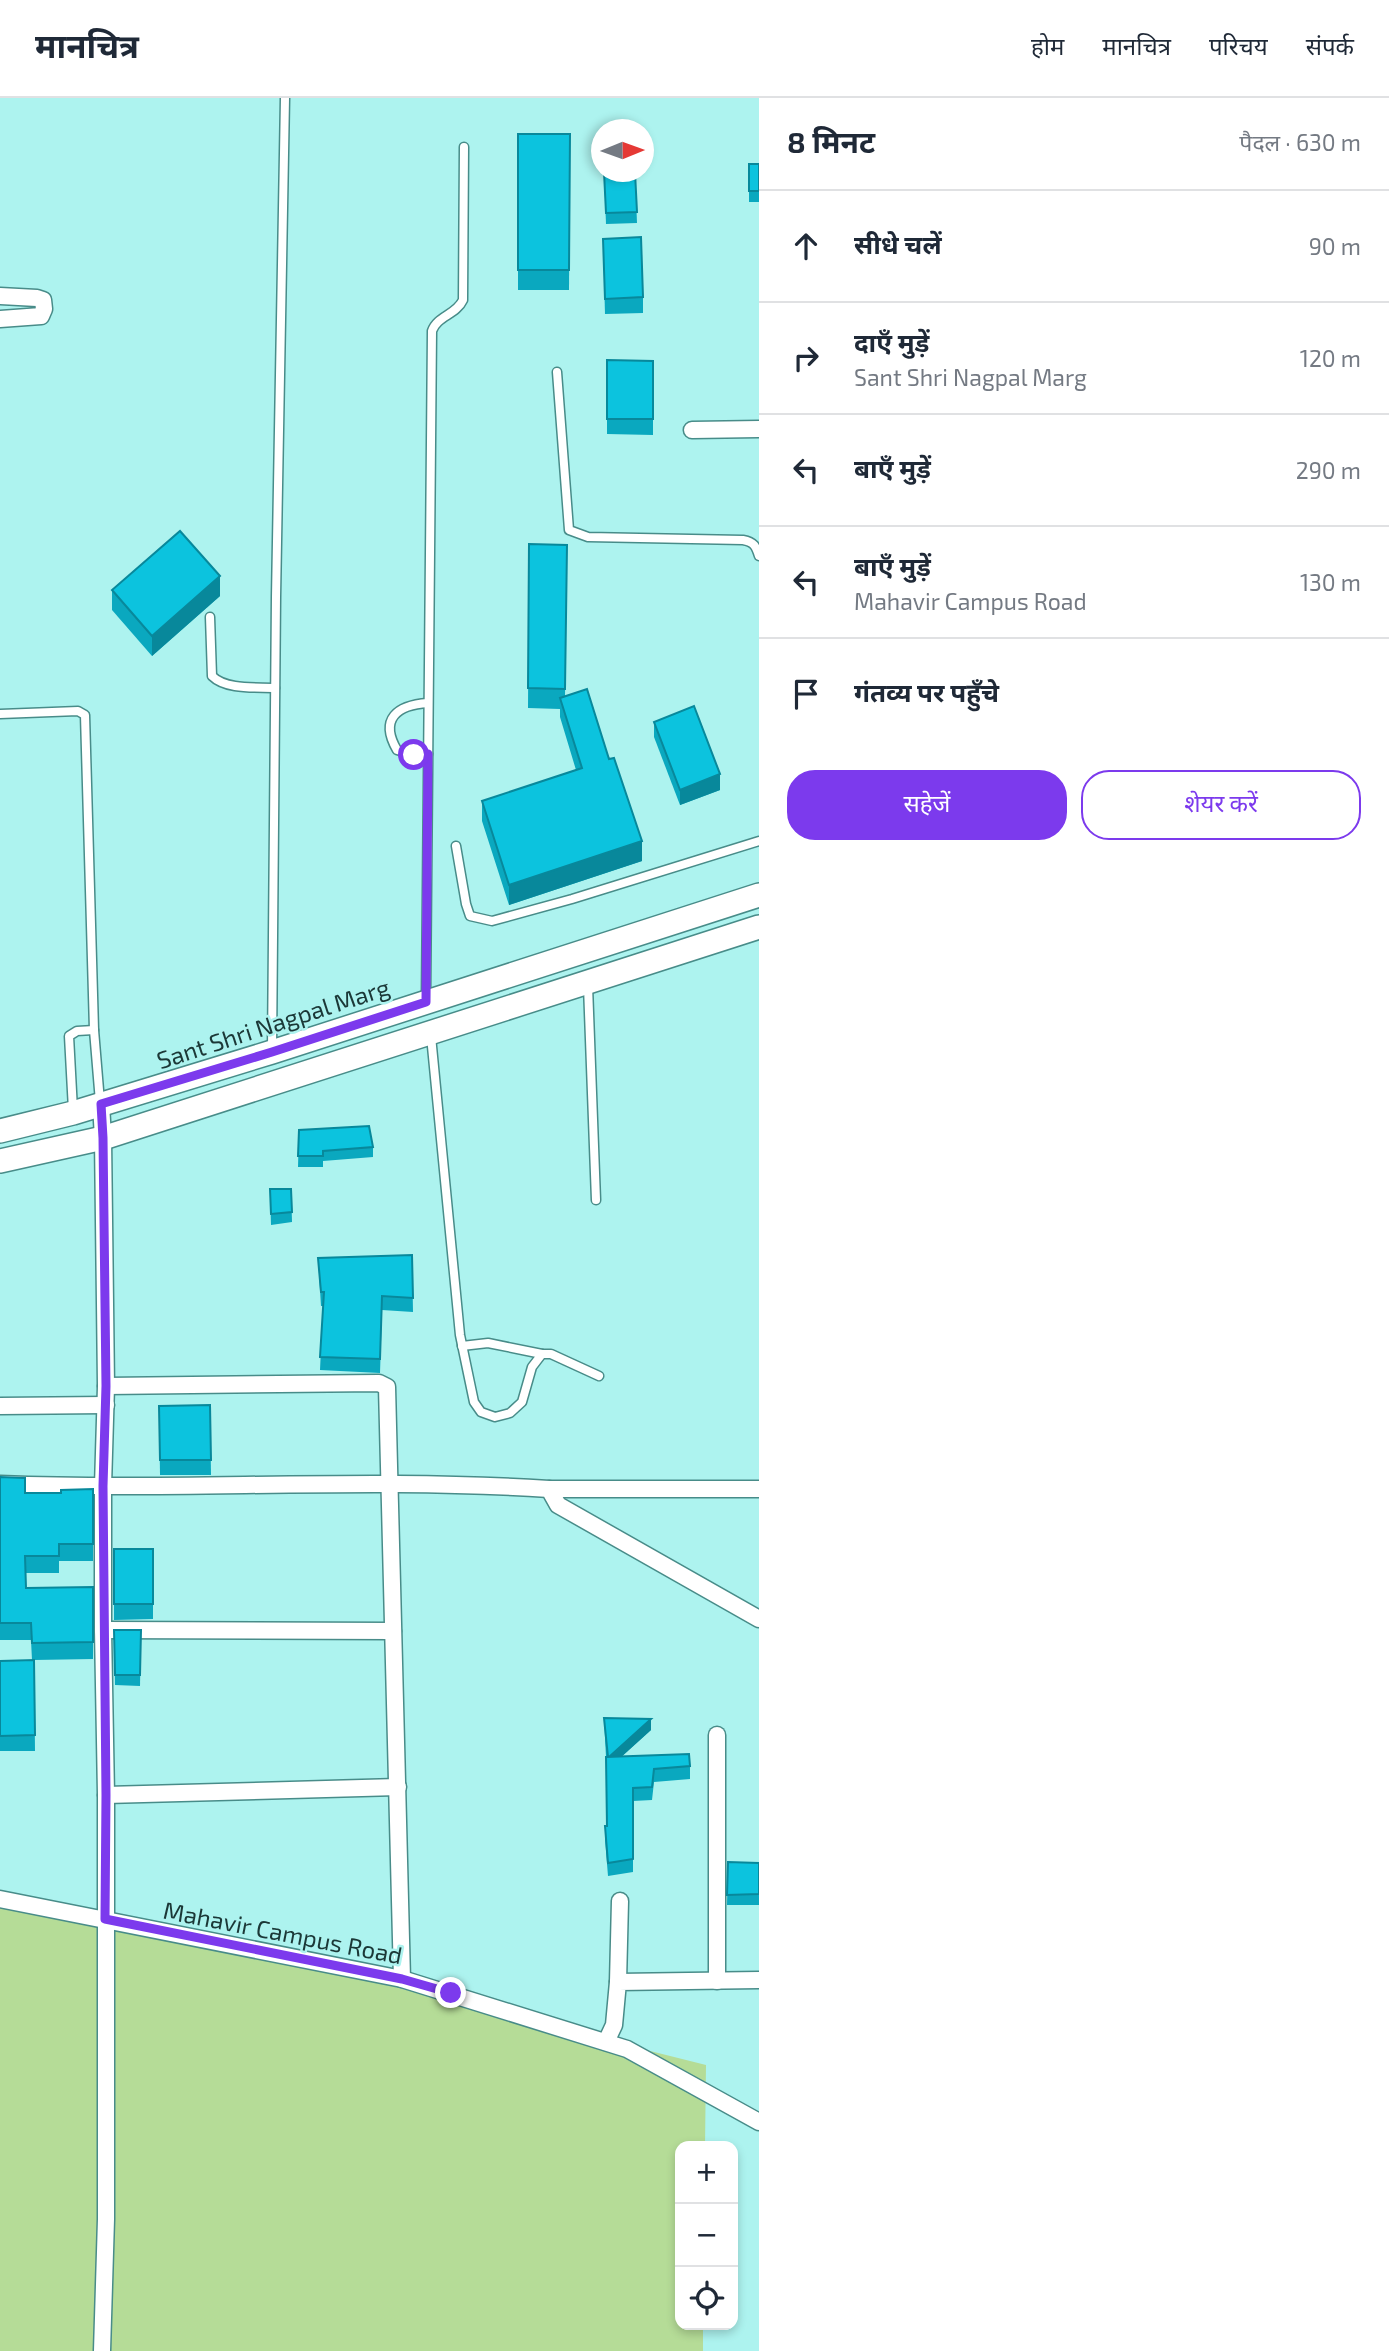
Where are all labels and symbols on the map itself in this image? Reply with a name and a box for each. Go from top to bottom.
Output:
north arrow [591,119,654,182]
route start [398,739,429,770]
street label: Sant Shri Nagpal Marg [153,972,393,1074]
street label: Mahavir Campus Road [161,1895,405,1969]
route end [435,1977,466,2008]

